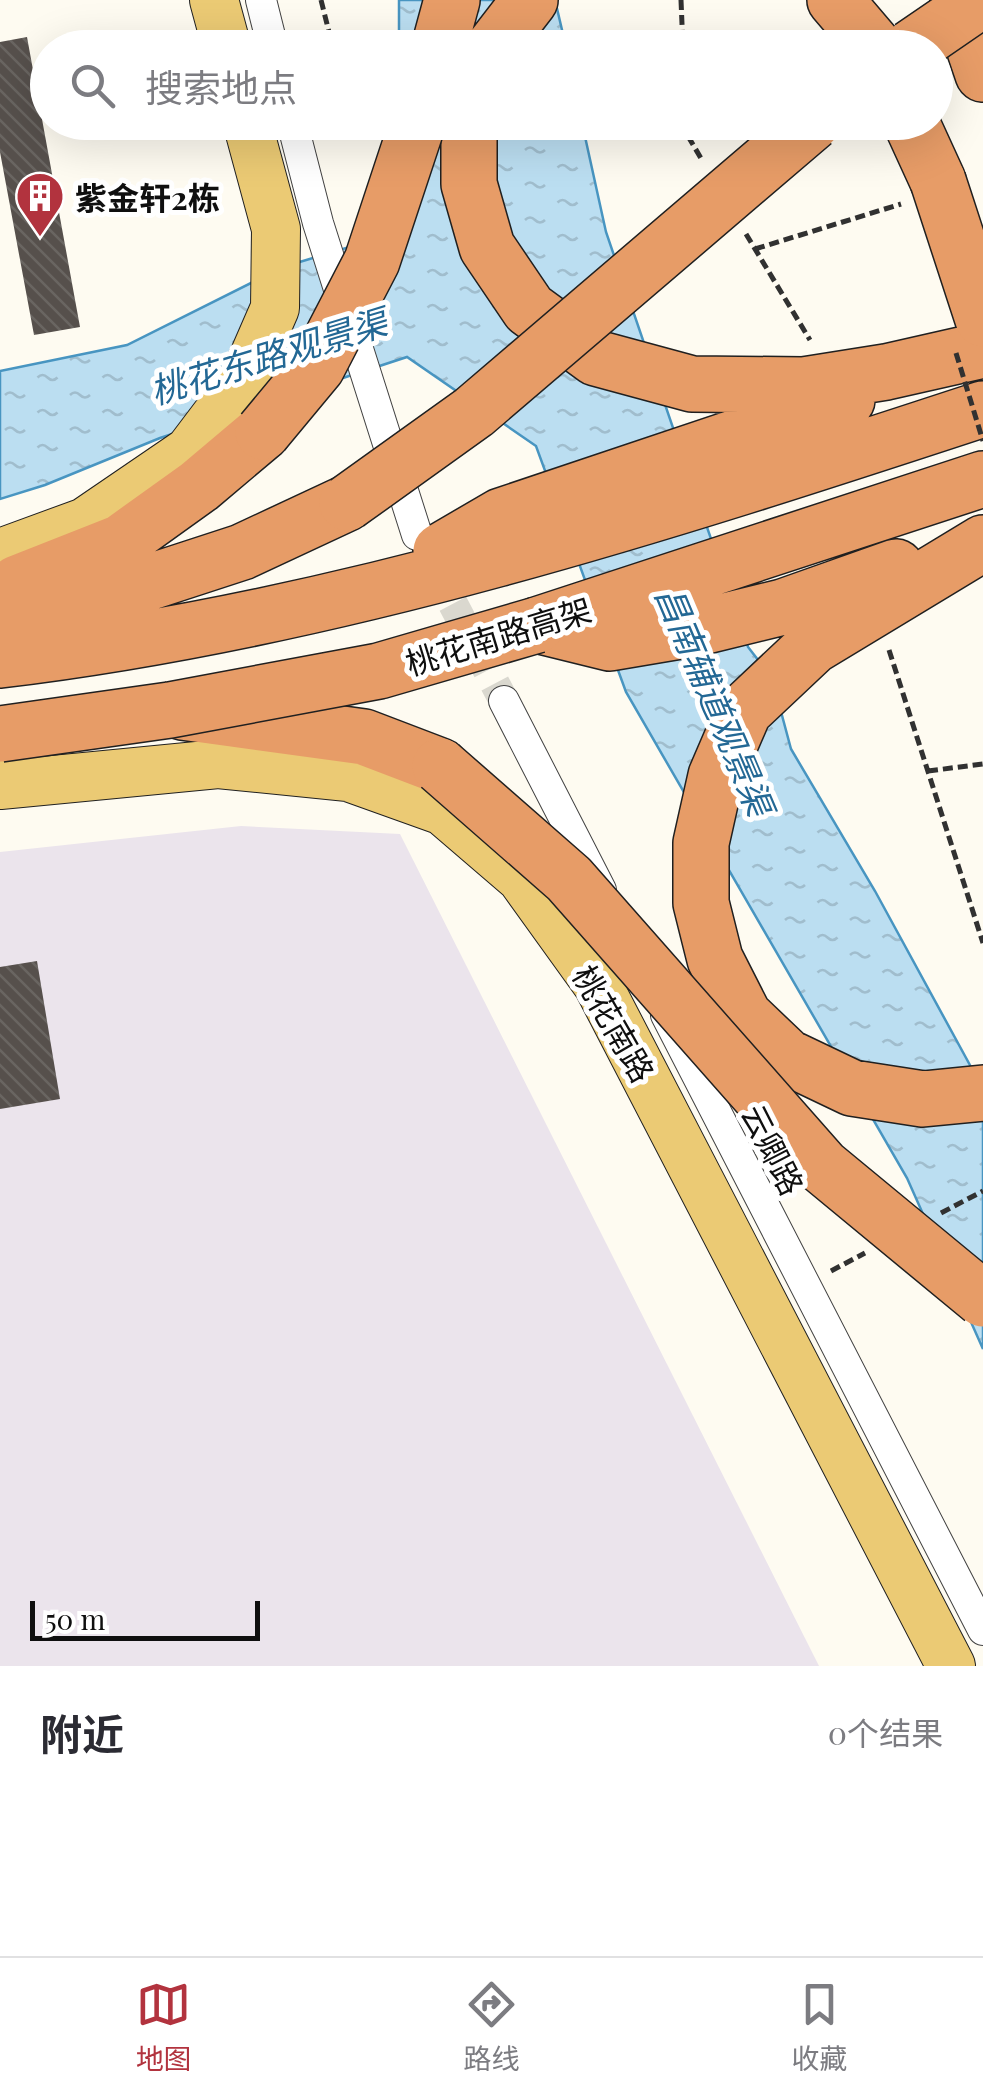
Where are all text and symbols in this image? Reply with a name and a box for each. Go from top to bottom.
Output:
search box [30,30,953,140]
icon: search [65,58,120,113]
text: 搜索地点 [145,61,297,112]
building icon: 紫金轩2栋 [14,170,66,238]
place label: 紫金轩2栋 [75,175,220,218]
water label: 桃花东路观景渠 [144,295,397,413]
water label: 昌南辅道观景渠 [647,578,787,827]
street label: 桃花南路高架 [400,586,596,684]
street label: 桃花南路 [564,957,666,1089]
street label: 云卿路 [733,1096,815,1202]
scale bar [30,1596,260,1640]
text: 50 m [45,1600,105,1637]
text: 附近 [40,1705,124,1761]
text: 0个结果 [828,1710,943,1753]
tab: 地图 [136,1977,192,2077]
tab: 路线 [463,1977,519,2077]
tab: 收藏 [791,1977,847,2077]

